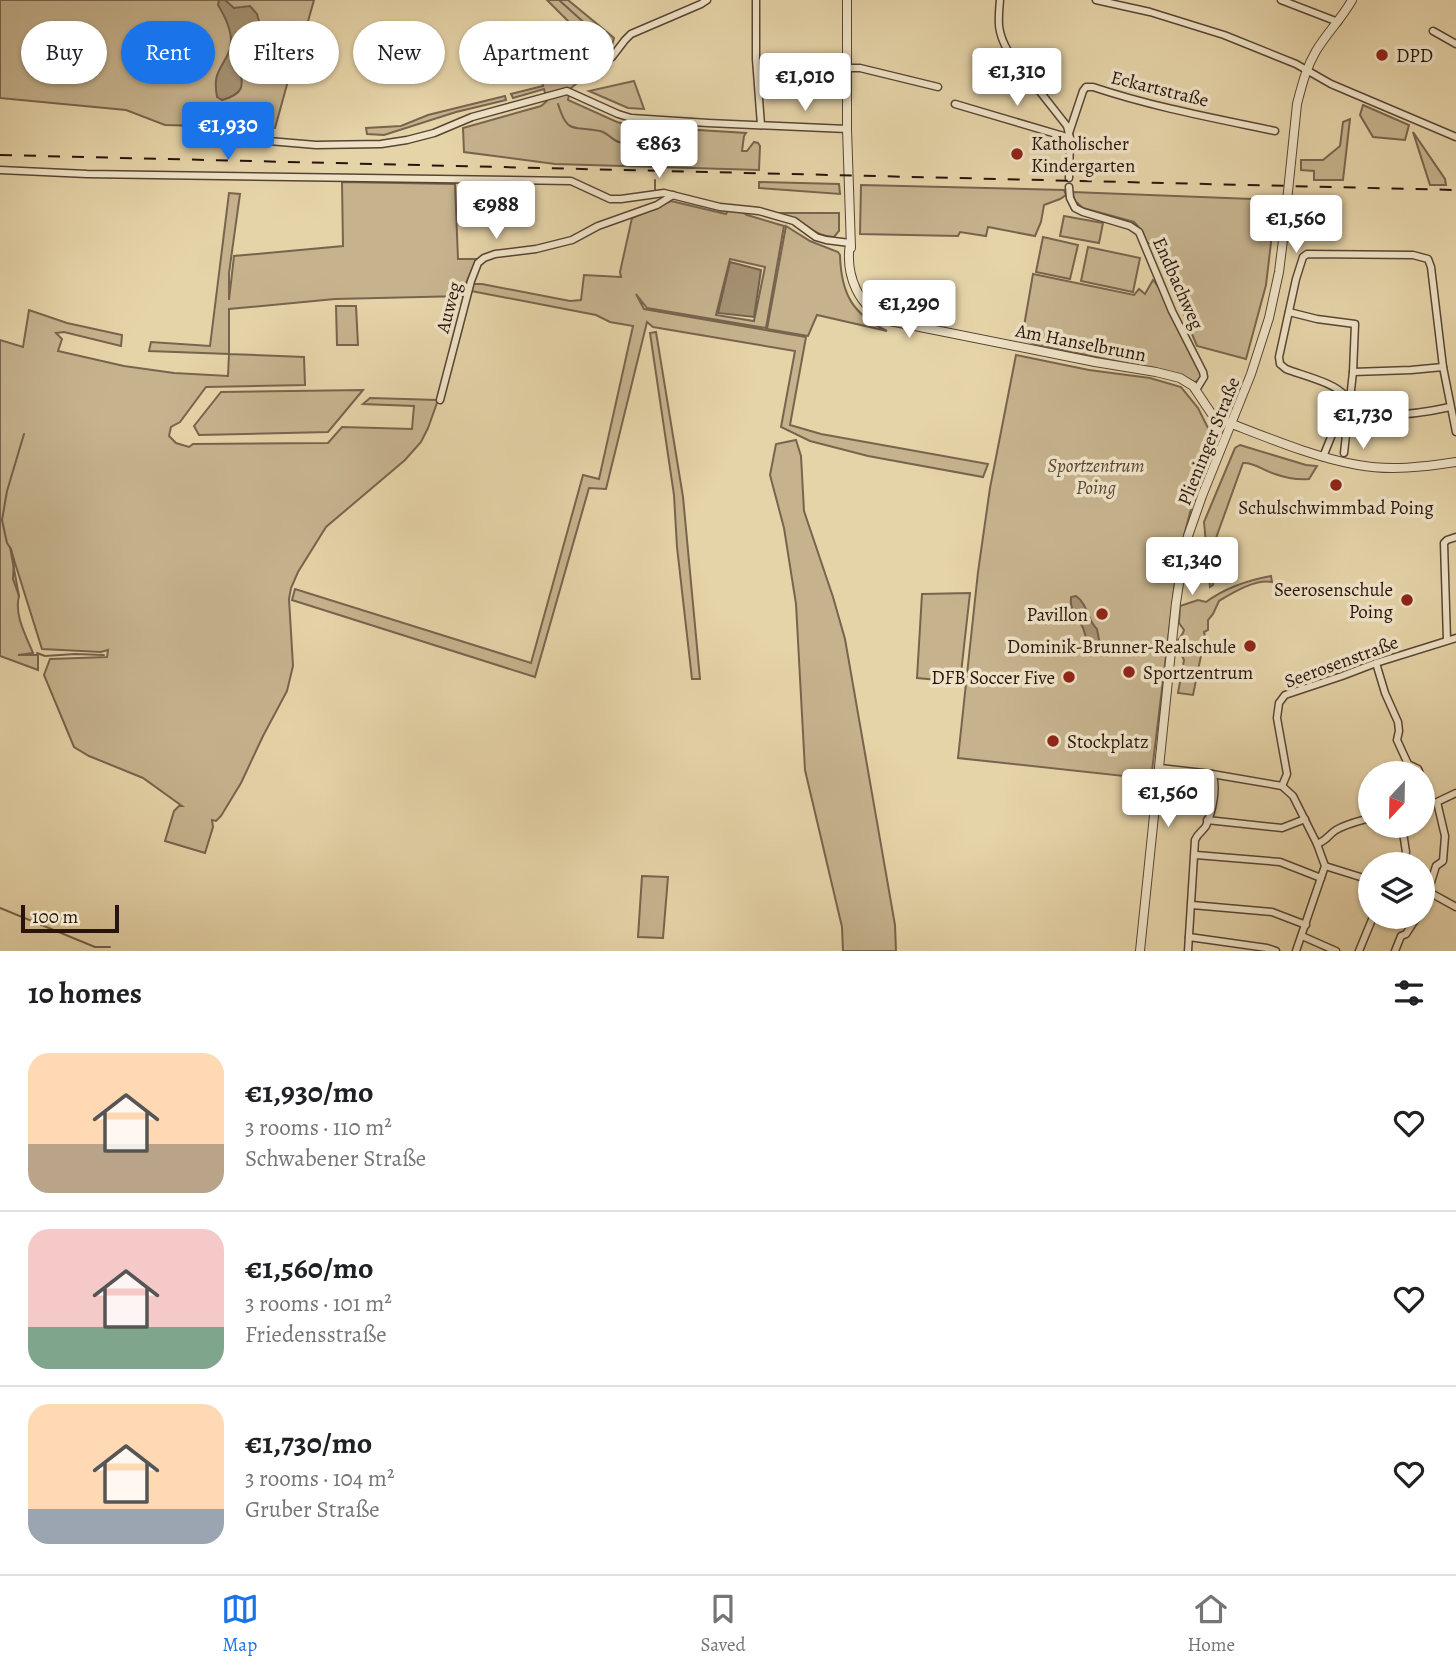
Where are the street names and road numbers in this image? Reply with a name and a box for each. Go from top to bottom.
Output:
street label: Eckartstraße [1108,64,1211,114]
street label: Endbachweg [1146,233,1210,334]
street label: Auweg [429,278,468,337]
street label: Am Hanselbrunn [1012,317,1148,368]
street label: Plieninger Straße [1171,373,1247,509]
street label: Seerosenstraße [1281,629,1402,695]

